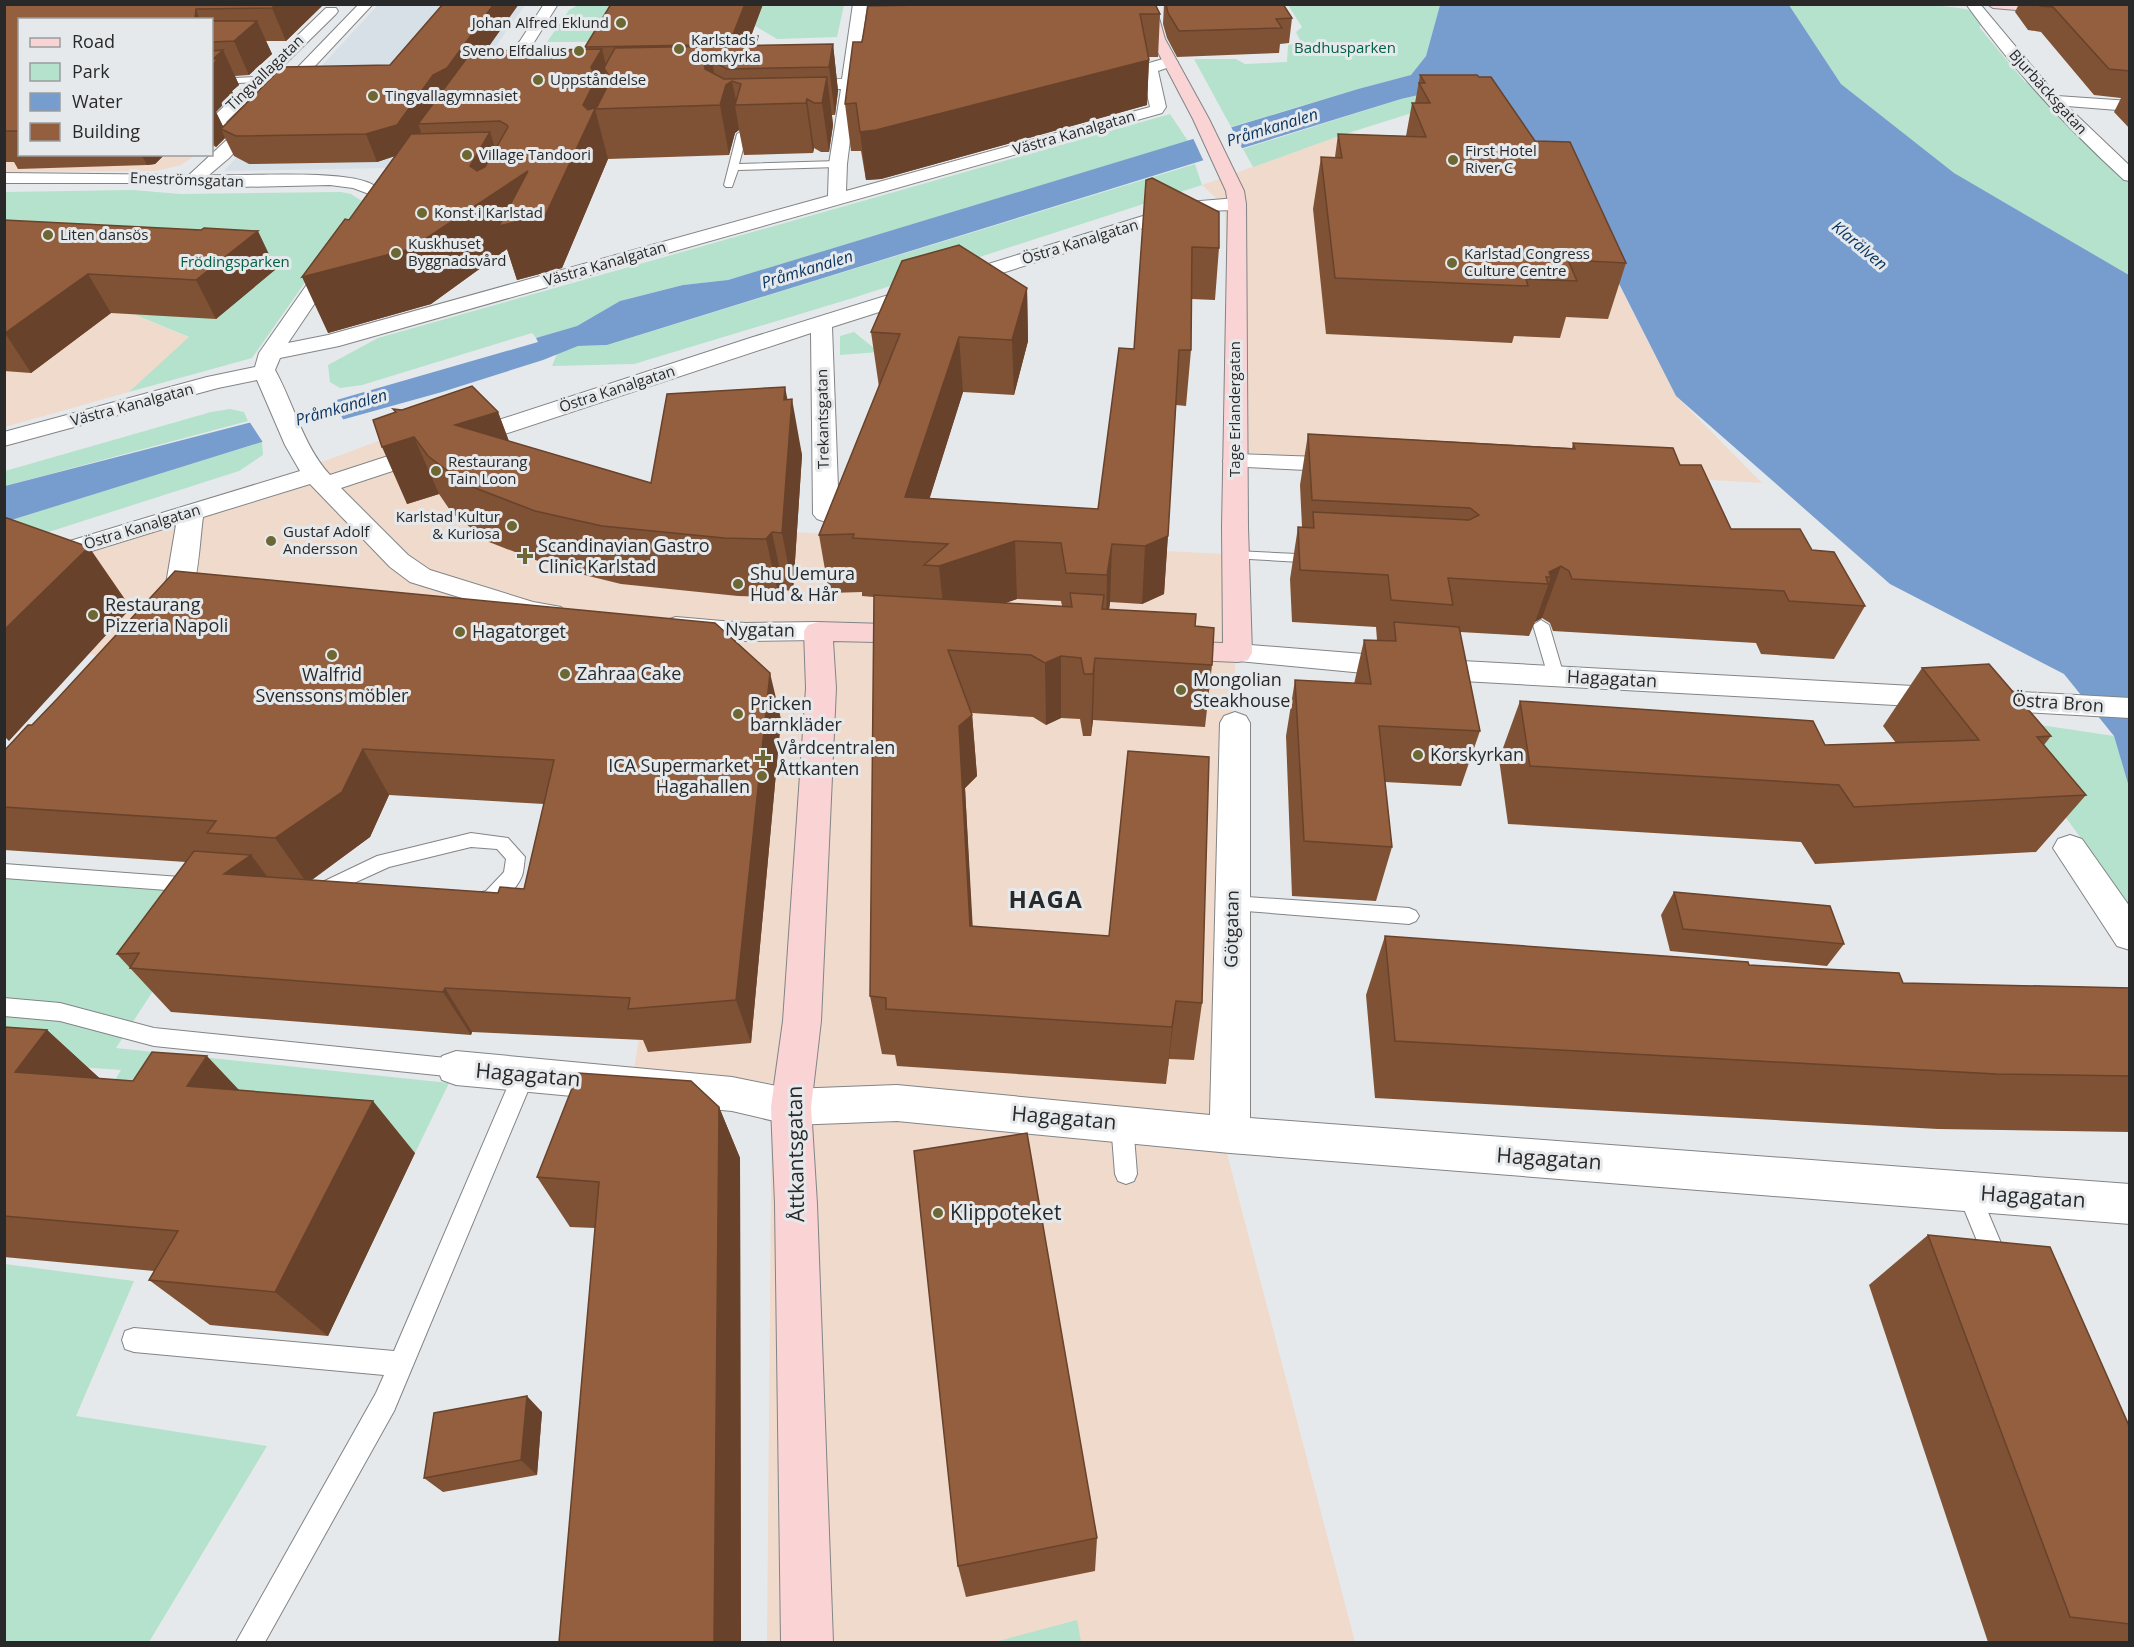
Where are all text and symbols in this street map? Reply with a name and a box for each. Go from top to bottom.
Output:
place label: Johan Alfred Eklund [470,12,609,32]
marker: Johan Alfred Eklund [614,16,628,30]
legend [18,18,213,156]
text: Road [72,29,115,53]
place label: Karlstads domkyrka [691,29,761,66]
street label: Tingvallagatan [221,30,307,114]
park label: Badhusparken [1294,37,1396,57]
place label: Sveno Elfdalius [462,40,567,60]
marker: Karlstads domkyrka [672,42,686,56]
marker: Sveno Elfdalius [572,44,586,58]
street label: Bjurbäcksgatan [2005,45,2092,138]
text: Park [72,59,110,83]
place label: Uppståndelse [550,69,646,89]
marker: Uppståndelse [531,73,545,87]
place label: Tingvallagymnasiet [385,85,518,105]
text: Water [72,89,123,113]
marker: Tingvallagymnasiet [366,89,380,103]
water label: Pråmkanalen [1223,103,1321,151]
street label: Västra Kanalgatan [1010,105,1137,159]
text: Building [72,119,140,143]
place label: First Hotel River C [1465,140,1537,177]
place label: Village Tandoori [479,144,591,164]
marker: Village Tandoori [460,148,474,162]
marker: First Hotel River C [1446,153,1460,167]
street label: Eneströmsgatan [130,167,244,191]
place label: Konst i Karlstad [434,202,543,222]
marker: Konst i Karlstad [415,206,429,220]
street label: Östra Kanalgatan [1019,214,1140,268]
water label: Klarälven [1828,215,1892,275]
place label: Liten dansös [60,224,149,244]
marker: Liten dansös [41,228,55,242]
place label: Kuskhuset Byggnadsvård [408,233,507,270]
street label: Västra Kanalgatan [541,236,668,290]
place label: Karlstad Congress Culture Centre [1464,243,1590,280]
water label: Pråmkanalen [758,245,856,293]
marker: Kuskhuset Byggnadsvård [389,246,403,260]
park label: Frödingsparken [180,251,290,271]
marker: Karlstad Congress Culture Centre [1445,256,1459,270]
street label: Tage Erlandergatan [1224,341,1244,477]
street label: Östra Kanalgatan [556,360,677,416]
street label: Trekantsgatan [811,369,833,469]
street label: Västra Kanalgatan [68,378,195,430]
water label: Pråmkanalen [292,383,390,431]
place label: Restaurang Tain Loon [448,451,528,488]
marker: Restaurang Tain Loon [429,464,443,478]
street label: Östra Kanalgatan [81,499,202,553]
place label: Karlstad Kultur & Kuriosa [396,506,500,543]
marker: Karlstad Kultur & Kuriosa [505,519,519,533]
place label: Gustaf Adolf Andersson [283,521,370,558]
place label: Scandinavian Gastro Clinic Karlstad [538,533,710,578]
marker: Gustaf Adolf Andersson [264,534,278,548]
marker: Scandinavian Gastro Clinic Karlstad [516,547,534,565]
place label: Shu Uemura Hud & Hår [750,561,855,606]
marker: Shu Uemura Hud & Hår [731,577,745,591]
place label: Restaurang Pizzeria Napoli [105,592,228,637]
marker: Restaurang Pizzeria Napoli [86,608,100,622]
street label: Nygatan [725,616,795,642]
place label: Hagatorget [472,619,566,643]
marker: Hagatorget [453,625,467,639]
marker: Walfrid Svenssons möbler [325,648,339,662]
place label: Zahraa Cake [577,661,681,685]
place label: Walfrid Svenssons möbler [256,662,409,707]
street label: Hagagatan [1566,664,1658,692]
marker: Zahraa Cake [558,667,572,681]
place label: Mongolian Steakhouse [1193,667,1290,712]
marker: Mongolian Steakhouse [1174,683,1188,697]
street label: Östra Bron [2011,687,2105,717]
place label: Pricken barnkläder [750,691,843,736]
marker: Pricken barnkläder [731,707,745,721]
place label: Vårdcentralen Åttkanten [777,735,895,780]
place label: Korskyrkan [1430,742,1524,766]
marker: Korskyrkan [1411,748,1425,762]
marker: Vårdcentralen Åttkanten [754,749,772,767]
place label: ICA Supermarket Hagahallen [608,753,750,798]
marker: ICA Supermarket Hagahallen [755,769,769,783]
district label: HAGA [1009,882,1083,915]
street label: Götgatan [1218,890,1244,968]
street label: Hagagatan [474,1055,582,1093]
street label: Åttkantsgatan [780,1086,810,1222]
street label: Hagagatan [1010,1098,1118,1136]
street label: Hagagatan [1496,1140,1603,1176]
street label: Hagagatan [1980,1178,2087,1214]
place label: Klippoteket [950,1198,1061,1226]
marker: Klippoteket [931,1206,945,1220]

